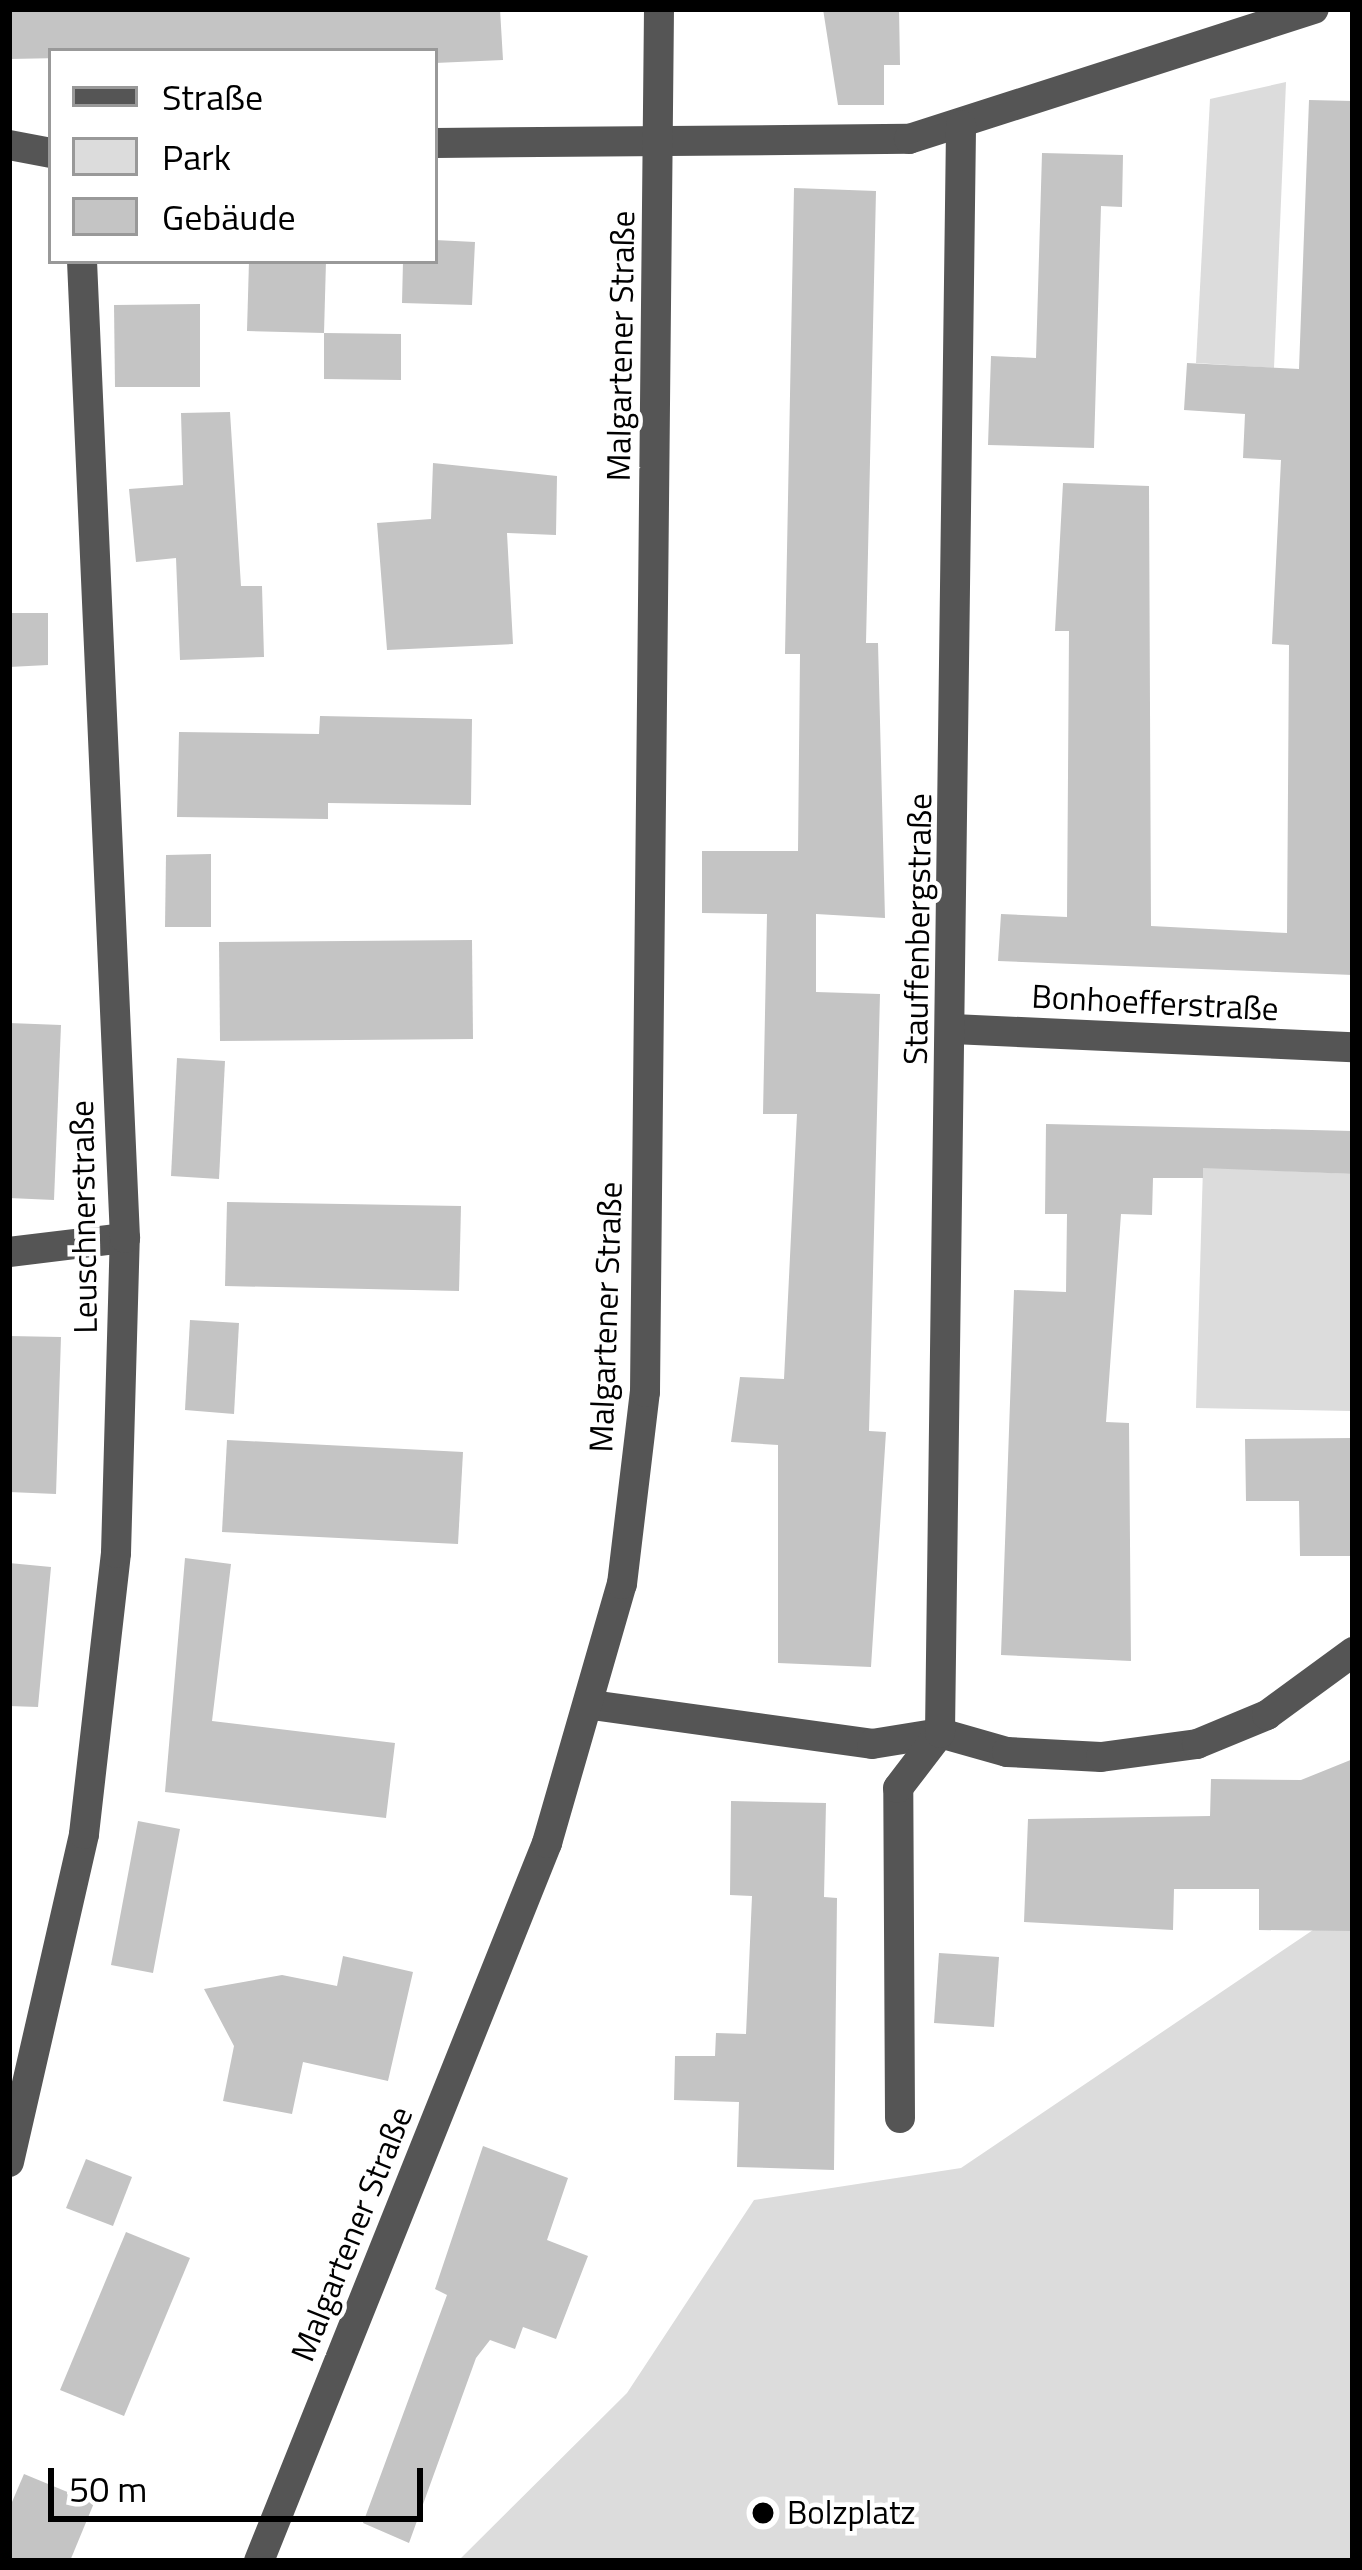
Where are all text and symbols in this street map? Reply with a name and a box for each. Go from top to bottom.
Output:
legend [48,48,438,264]
text: Straße [162,69,263,124]
text: Park [162,129,231,184]
text: Gebäude [162,189,296,244]
street label: Malgartener Straße [599,210,643,482]
street label: Stauffenbergstraße [896,793,940,1065]
street label: Bonhoefferstraße [1030,977,1280,1029]
street label: Leuschnerstraße [62,1100,106,1334]
street label: Malgartener Straße [581,1181,631,1453]
street label: Malgartener Straße [283,2101,421,2367]
scale bar [54,2444,429,2518]
text: 50 m [69,2461,147,2516]
place label: Bolzplatz [787,2493,916,2533]
marker: Bolzplatz [750,2500,776,2526]

